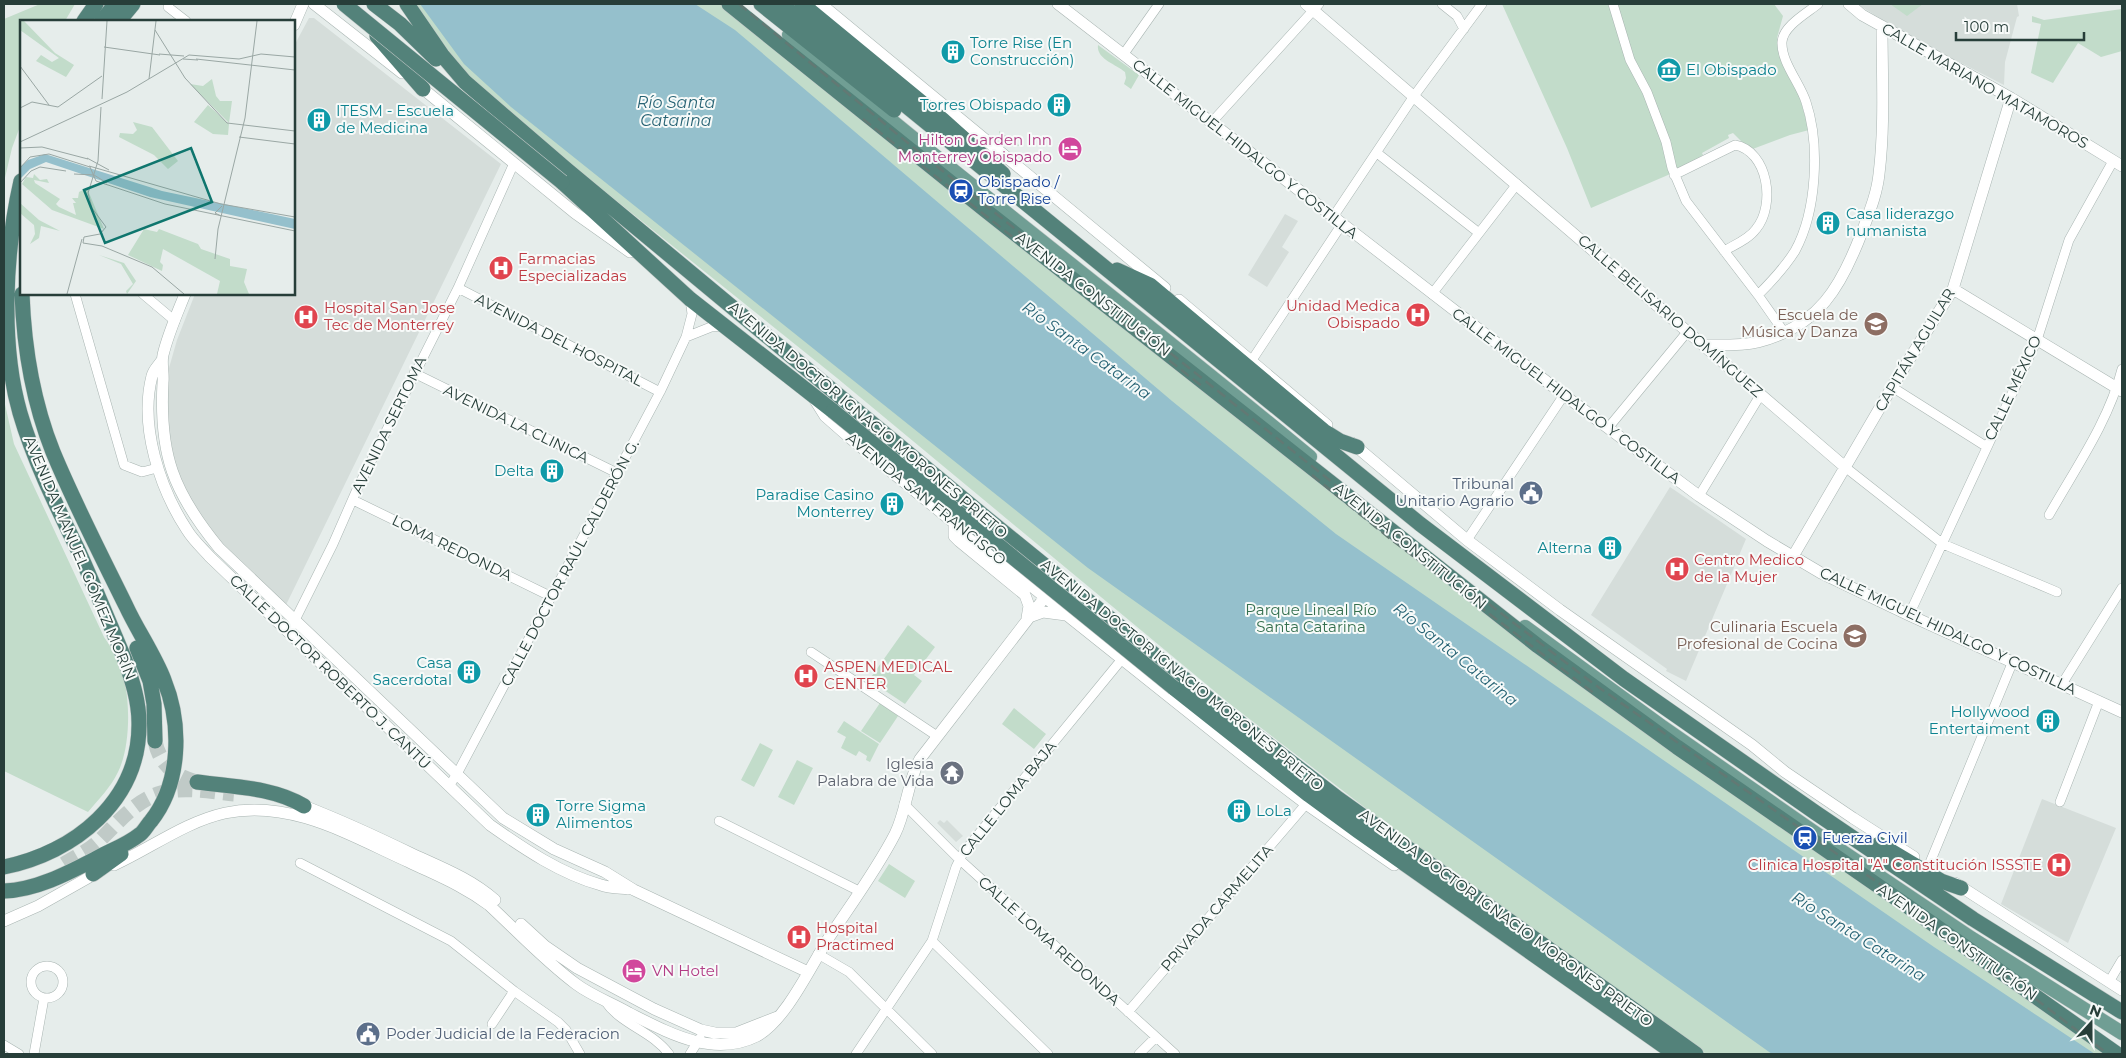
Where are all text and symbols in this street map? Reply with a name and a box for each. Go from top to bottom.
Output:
scale bar [1956,10,2084,42]
text: 100 m [1964,17,2009,36]
street label: CALLE MARIANO MATAMOROS [1878,18,2092,153]
inset map [20,20,295,295]
place label: Torre Rise (En Construcción) [970,33,1075,69]
building icon: Torre Rise (En Construcción) [940,39,966,65]
street label: CALLE MIGUEL HIDALGO Y COSTILLA [1129,55,1362,243]
museum icon: El Obispado [1656,57,1682,83]
place label: El Obispado [1686,60,1777,79]
building icon: Torres Obispado [1046,92,1072,118]
water label: Río Santa Catarina [637,93,715,130]
place label: Torres Obispado [920,95,1042,114]
place label: ITESM - Escuela de Medicina [336,101,454,137]
building icon: ITESM - Escuela de Medicina [306,107,332,133]
place label: Hilton Garden Inn Monterrey Obispado [898,130,1052,166]
hotel icon: Hilton Garden Inn Monterrey Obispado [1057,136,1083,162]
place label: Obispado / Torre Rise [978,172,1061,208]
station icon: Obispado / Torre Rise [948,178,974,204]
place label: Casa liderazgo humanista [1846,204,1954,240]
building icon: Casa liderazgo humanista [1815,210,1841,236]
street label: AVENIDA CONSTITUCIÓN [1012,227,1175,360]
street label: CALLE BELISARIO DOMÍNGUEZ [1574,230,1767,401]
place label: Farmacias Especializadas [518,249,627,285]
hospital icon: Farmacias Especializadas [488,255,514,281]
street label: CAPITÁN AGUILAR [1870,285,1959,415]
street label: AVENIDA DEL HOSPITAL [472,289,647,390]
place label: Unidad Medica Obispado [1286,296,1400,332]
street label: AVENIDA DOCTOR IGNACIO MORONES PRIETO [725,297,1012,542]
water label: Río Santa Catarina [1019,297,1155,403]
place label: Hospital San Jose Tec de Monterrey [324,298,455,334]
hospital icon: Unidad Medica Obispado [1405,302,1431,328]
street label: CALLE MIGUEL HIDALGO Y COSTILLA [1448,303,1684,488]
hospital icon: Hospital San Jose Tec de Monterrey [293,304,319,330]
place label: Escuela de Música y Danza [1741,305,1858,341]
school or university icon: Escuela de Música y Danza [1863,311,1889,337]
street label: CALLE MÉXICO [1980,332,2045,443]
street label: AVENIDA SERTOMA [347,353,430,496]
street label: AVENIDA LA CLINICA [440,380,592,467]
street label: AVENIDA SAN FRANCISCO [842,428,1010,569]
street label: AVENIDA MANUEL GÓMEZ MORÍN [20,433,141,682]
street label: CALLE DOCTOR RAÚL CALDERÓN G. [496,436,643,689]
building icon: Delta [539,458,565,484]
place label: Delta [494,461,534,480]
place label: Tribunal Unitario Agrario [1396,474,1514,510]
street label: AVENIDA CONSTITUCIÓN [1330,478,1491,613]
public building icon: Tribunal Unitario Agrario [1518,480,1544,506]
place label: Paradise Casino Monterrey [756,485,875,521]
building icon: Paradise Casino Monterrey [879,491,905,517]
street label: LOMA REDONDA [389,510,516,585]
building icon: Alterna [1597,535,1623,561]
place label: Alterna [1538,538,1592,557]
place label: Centro Medico de la Mujer [1694,550,1804,586]
street label: AVENIDA DOCTOR IGNACIO MORONES PRIETO [1037,554,1328,795]
hospital icon: Centro Medico de la Mujer [1664,556,1690,582]
street label: CALLE MIGUEL HIDALGO Y COSTILLA [1817,563,2080,699]
street label: CALLE DOCTOR ROBERTO J. CANTÚ [226,570,435,773]
water label: Río Santa Catarina [1390,598,1522,710]
park label: Parque Lineal Río Santa Catarina [1245,600,1377,636]
place label: Culinaria Escuela Profesional de Cocina [1676,617,1838,653]
school or university icon: Culinaria Escuela Profesional de Cocina [1842,623,1868,649]
place label: Casa Sacerdotal [372,653,452,689]
place label: ASPEN MEDICAL CENTER [824,657,952,693]
building icon: Casa Sacerdotal [456,659,482,685]
hospital icon: ASPEN MEDICAL CENTER [793,663,819,689]
place label: Hollywood Entertaiment [1929,702,2030,738]
building icon: Hollywood Entertaiment [2035,708,2061,734]
street label: CALLE LOMA BAJA [955,737,1060,860]
place label: Iglesia Palabra de Vida [817,754,934,790]
temple icon: Iglesia Palabra de Vida [939,760,965,786]
place label: Torre Sigma Alimentos [556,796,646,832]
building icon: LoLa [1226,798,1252,824]
place label: LoLa [1256,801,1292,820]
building icon: Torre Sigma Alimentos [525,802,551,828]
street label: AVENIDA DOCTOR IGNACIO MORONES PRIETO [1356,804,1657,1031]
station icon: Fuerza Civil [1792,825,1818,851]
place label: Fuerza Civil [1822,828,1908,847]
street label: PRIVADA CARMELITA [1156,840,1277,975]
hospital icon: Clinica Hospital "A" Constitución ISSSTE [2046,852,2072,878]
place label: Clinica Hospital "A" Constitución ISSSTE [1748,855,2042,874]
street label: CALLE LOMA REDONDA [975,872,1124,1009]
street label: AVENIDA CONSTITUCIÓN [1873,879,2041,1004]
water label: Río Santa Catarina [1788,888,1929,985]
place label: Hospital Practimed [816,918,895,954]
hospital icon: Hospital Practimed [786,924,812,950]
hotel icon: VN Hotel [621,958,647,984]
place label: VN Hotel [652,961,719,980]
north arrow [2066,998,2116,1048]
text: N [2087,1000,2104,1021]
public building icon: Poder Judicial de la Federacion [355,1021,381,1047]
place label: Poder Judicial de la Federacion [386,1024,620,1043]

